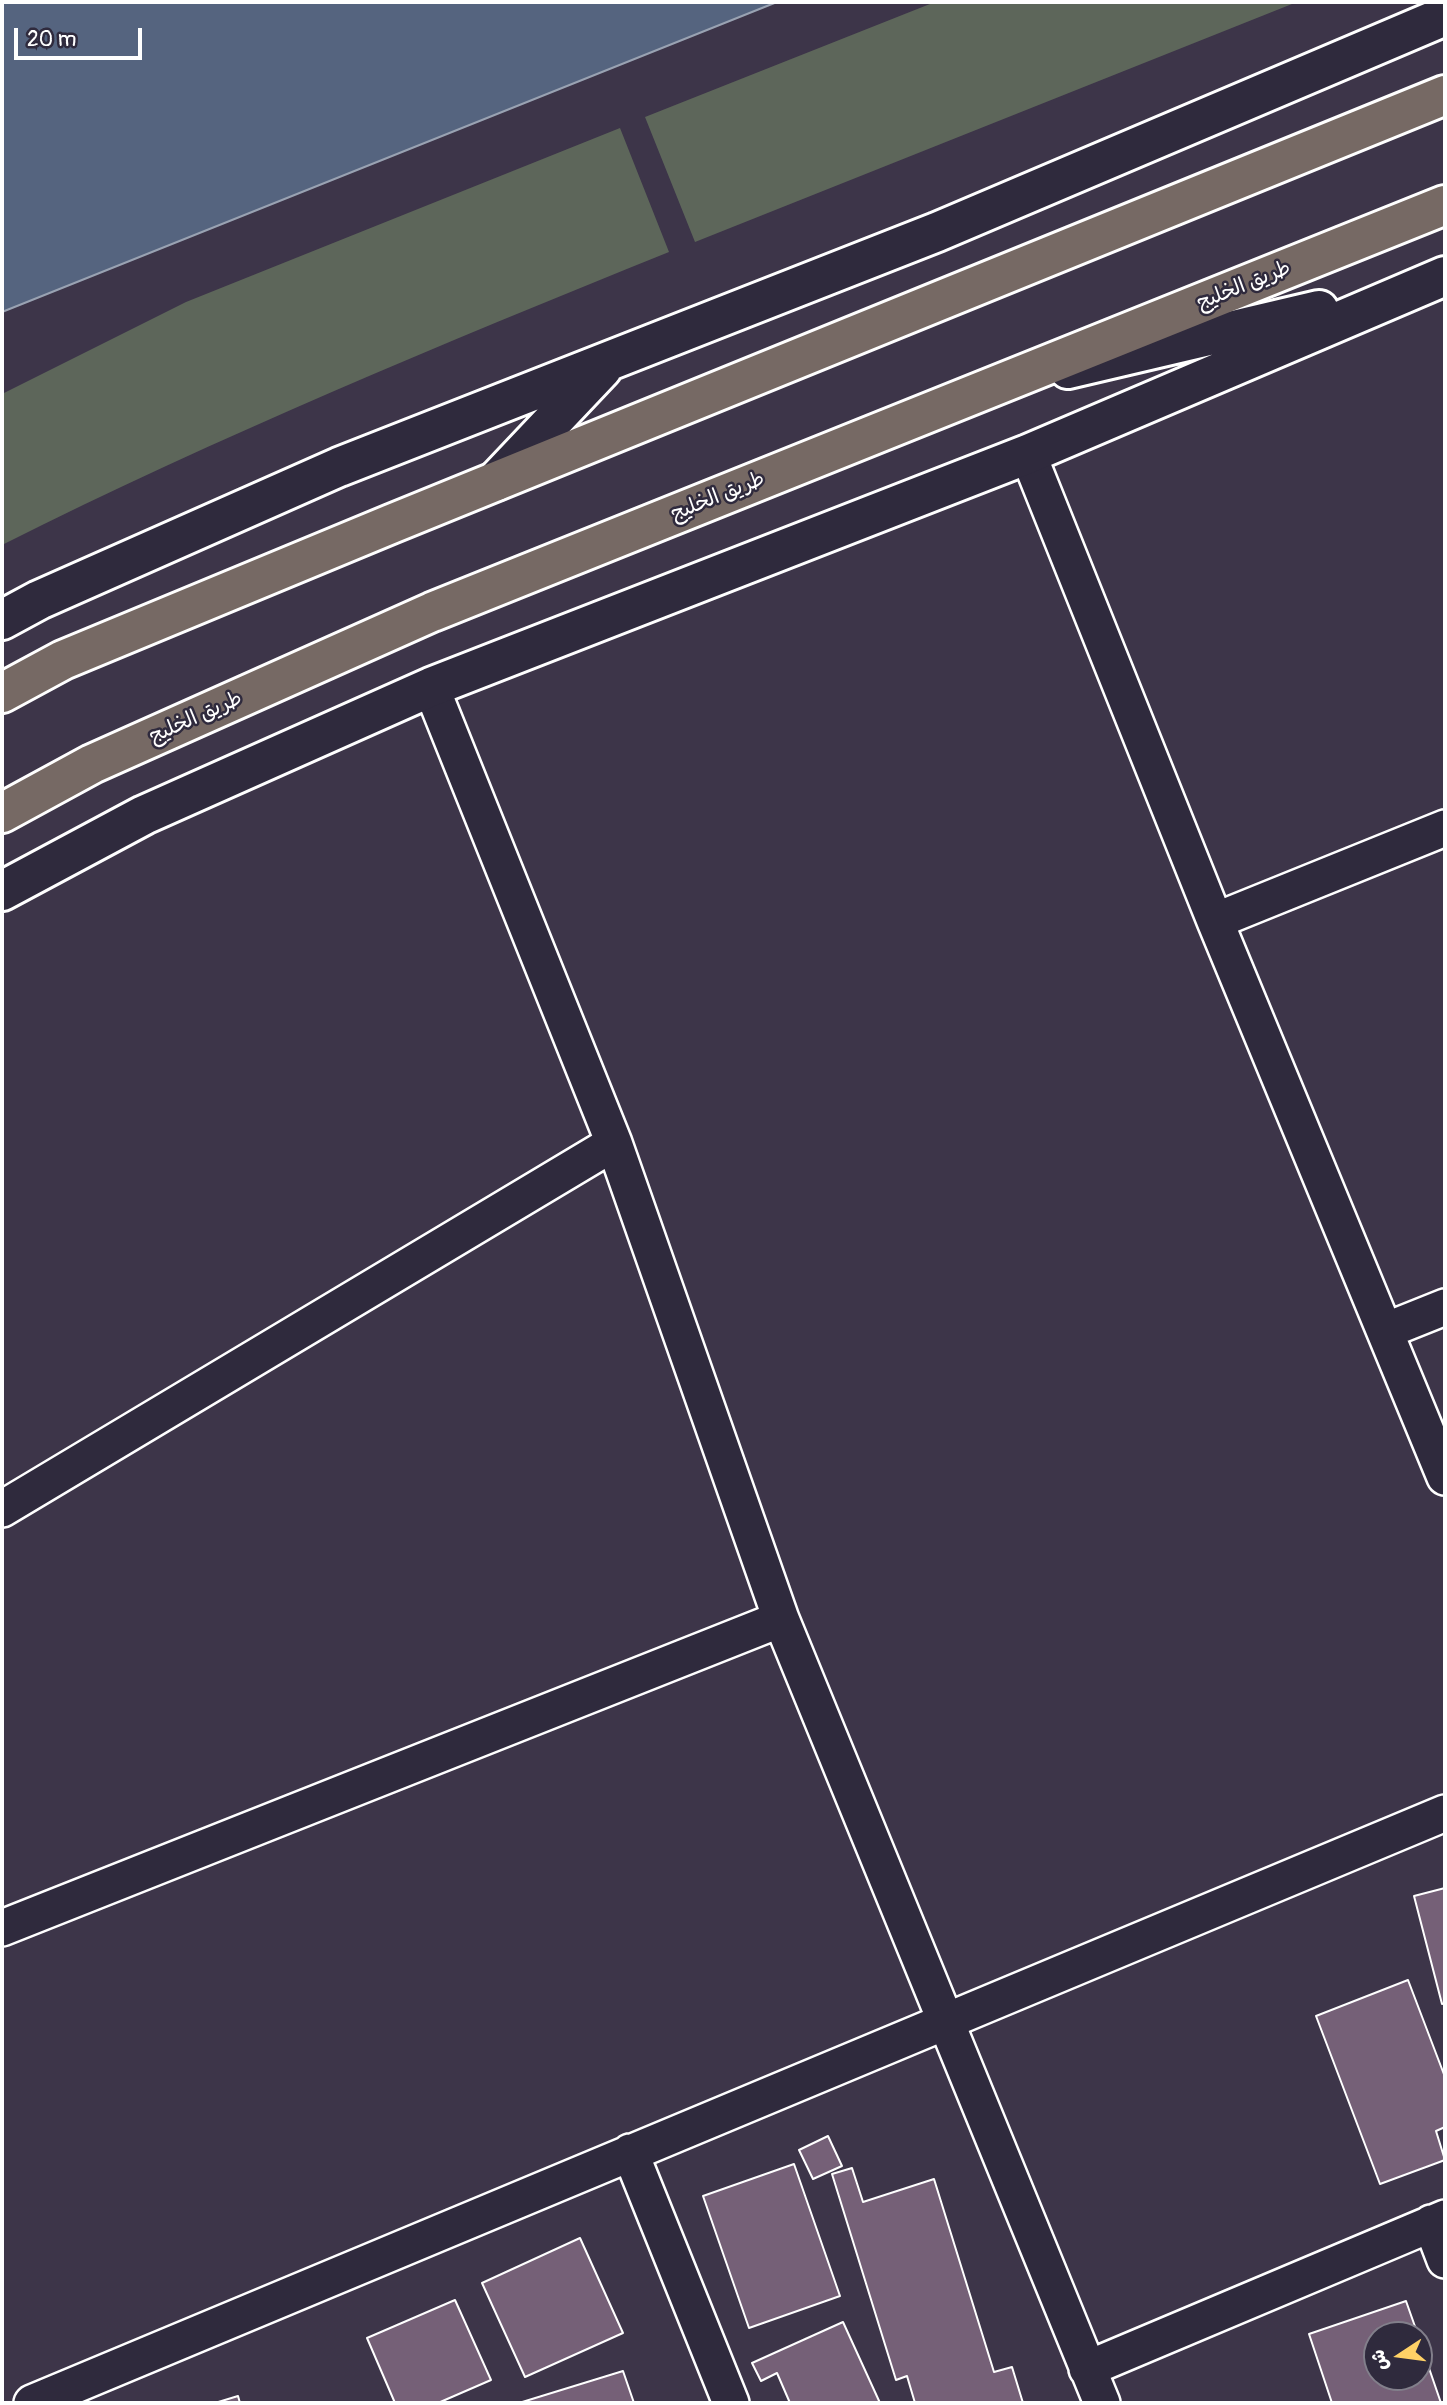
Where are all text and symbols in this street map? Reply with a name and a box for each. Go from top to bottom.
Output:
scale bar [18,14,145,58]
text: 20 m [27,26,76,53]
street label: طريق الخليج [1193,256,1295,316]
street label: طريق الخليج [667,467,769,527]
street label: طريق الخليج [145,686,247,750]
north arrow [1363,2321,1433,2391]
text: ش [1365,2347,1394,2373]

